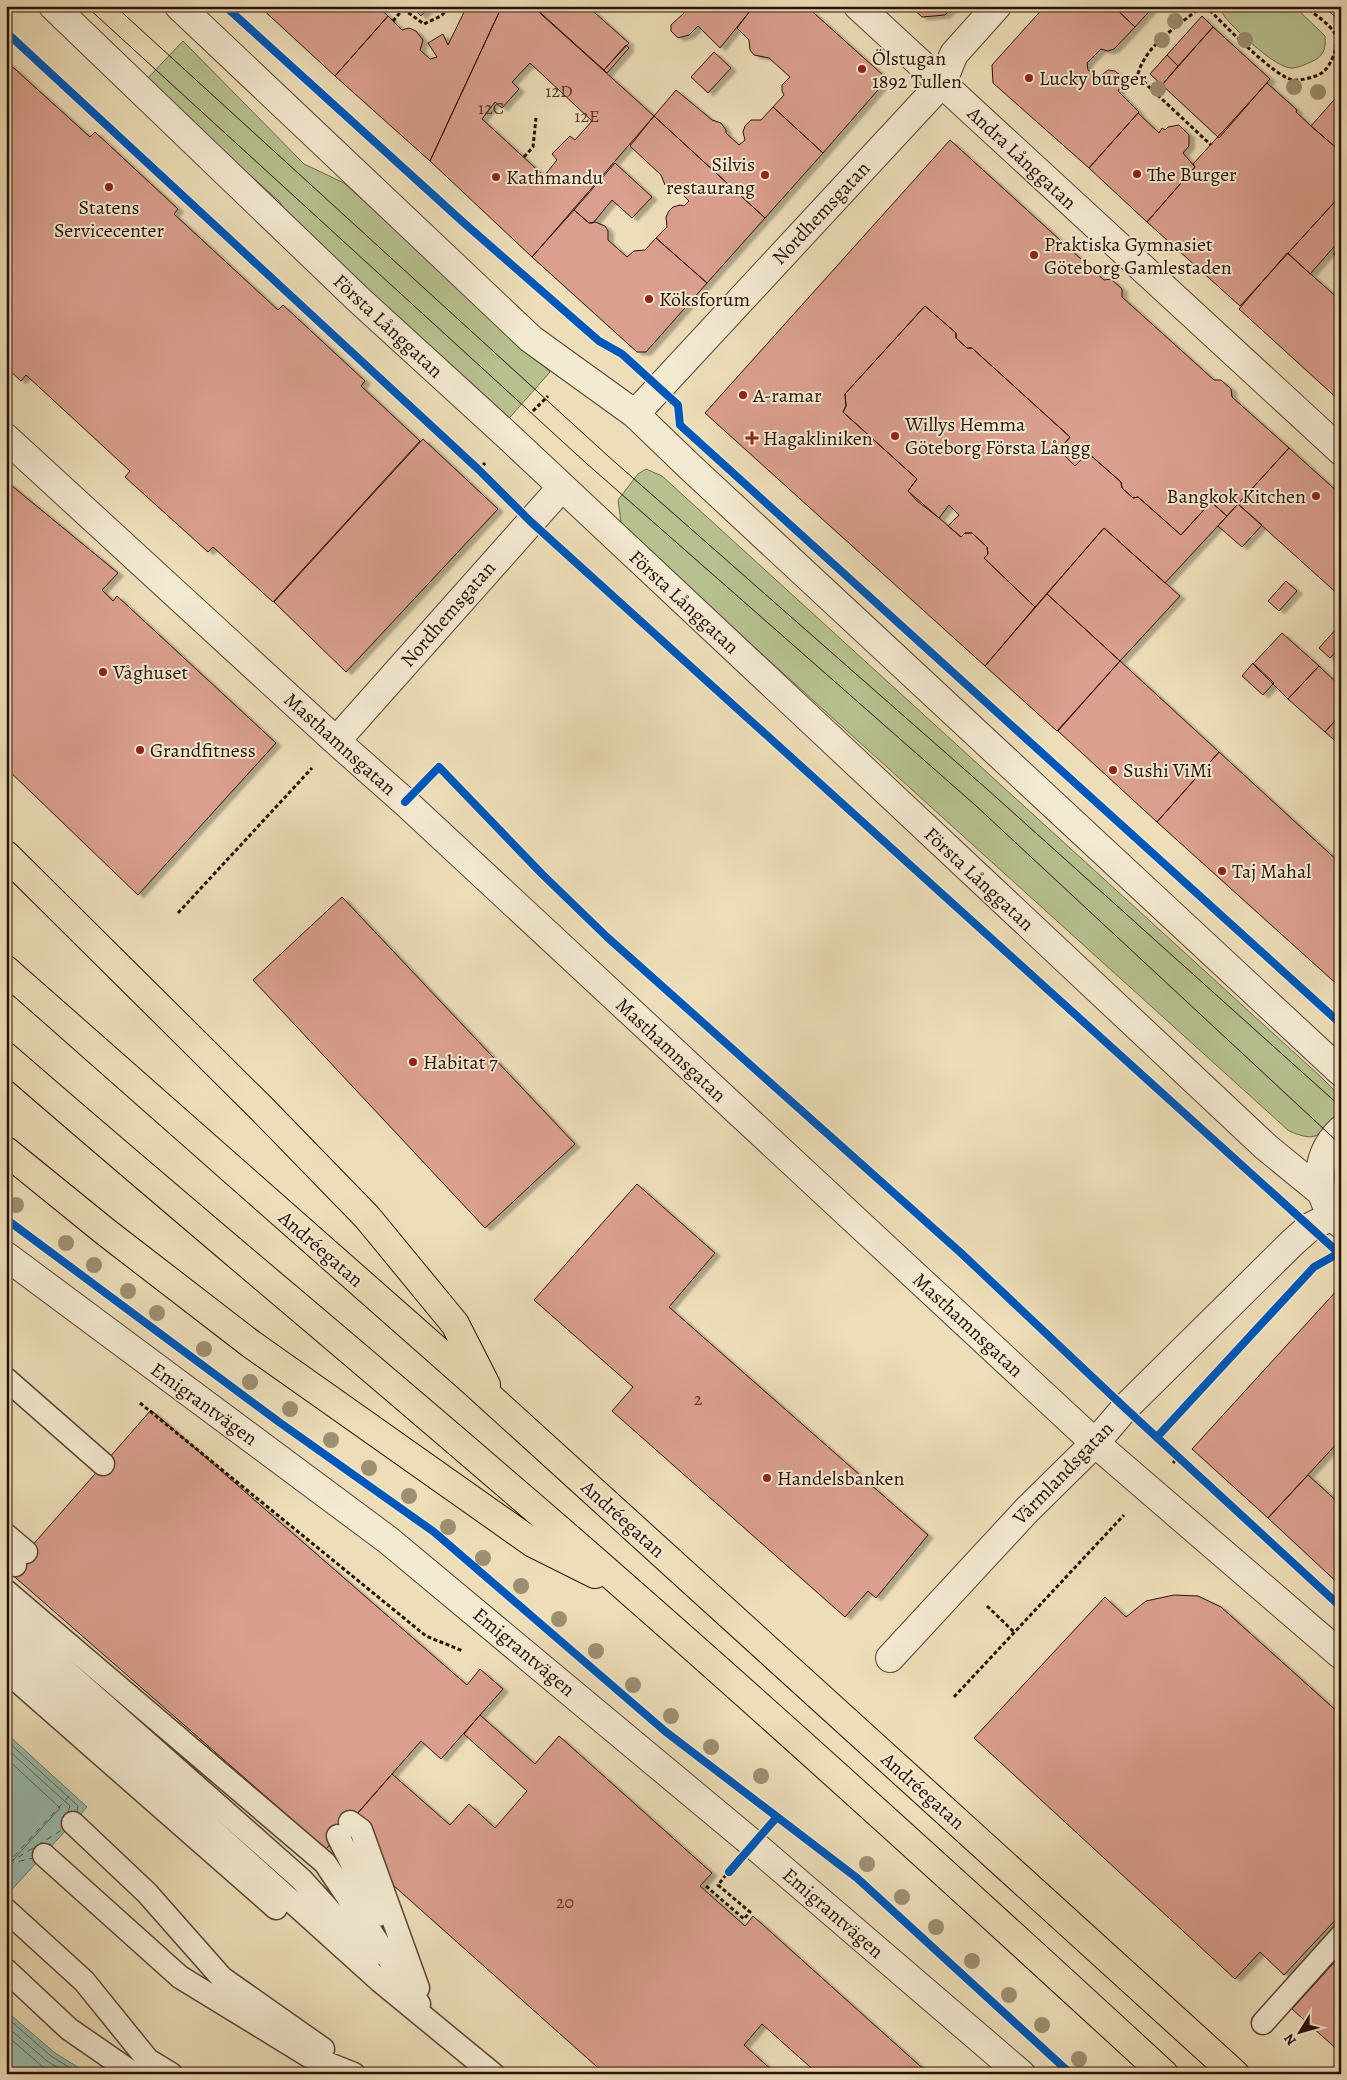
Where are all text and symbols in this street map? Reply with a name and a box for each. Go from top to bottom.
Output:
place label: Ölstugan 1892 Tullen [872,45,962,95]
marker: Ölstugan 1892 Tullen [856,63,868,75]
place label: Lucky burger [1039,65,1147,92]
marker: Lucky burger [1023,72,1035,84]
house number: 12D [545,79,573,103]
house number: 12C [478,96,504,120]
street label: Andra Långgatan [961,100,1082,216]
house number: 12E [574,104,600,128]
place label: Silvis restaurang [666,151,755,201]
street label: Nordhemsgatan [766,155,876,271]
place label: The Burger [1147,161,1237,188]
place label: Kathmandu [506,164,604,191]
marker: The Burger [1131,168,1143,180]
marker: Silvis restaurang [759,169,771,181]
marker: Kathmandu [490,171,502,183]
marker: Statens Servicecenter [103,181,115,193]
place label: Statens Servicecenter [54,194,164,244]
place label: Praktiska Gymnasiet Göteborg Gamlestaden [1044,231,1232,281]
marker: Praktiska Gymnasiet Göteborg Gamlestaden [1028,249,1040,261]
street label: Första Långgatan [327,268,449,384]
place label: Köksforum [659,286,751,313]
marker: Köksforum [643,293,655,305]
place label: A-ramar [752,382,822,409]
marker: A-ramar [737,389,749,401]
place label: Willys Hemma Göteborg Första Långg [904,411,1091,461]
place label: Hagakliniken [763,425,873,452]
marker: Willys Hemma Göteborg Första Långg [889,430,901,442]
marker: Hagakliniken [745,431,759,445]
place label: Bangkok Kitchen [1166,483,1306,510]
marker: Bangkok Kitchen [1310,490,1322,502]
street label: Första Långgatan [623,544,745,660]
street label: Nordhemsgatan [394,555,502,673]
place label: Våghuset [112,659,188,686]
marker: Våghuset [97,666,109,678]
street label: Masthamnsgatan [278,686,402,802]
place label: Grandfitness [150,737,256,764]
marker: Grandfitness [134,744,146,756]
place label: Sushi ViMi [1123,757,1212,784]
marker: Sushi ViMi [1107,764,1119,776]
street label: Första Långgatan [918,821,1040,937]
place label: Taj Mahal [1232,858,1311,885]
marker: Taj Mahal [1216,865,1228,877]
street label: Masthamnsgatan [610,992,732,1108]
place label: Habitat 7 [423,1049,498,1076]
marker: Habitat 7 [407,1056,419,1068]
street label: Andréegatan [272,1204,369,1293]
street label: Masthamnsgatan [907,1267,1029,1383]
street label: Emigrantvägen [145,1356,263,1452]
house number: 2 [694,1387,703,1411]
street label: Värmlandsgatan [1006,1415,1119,1531]
place label: Handelsbanken [777,1465,905,1492]
marker: Handelsbanken [761,1472,773,1484]
street label: Andréegatan [575,1473,671,1564]
street label: Emigrantvägen [467,1601,581,1703]
street label: Andréegatan [875,1745,971,1836]
street label: Emigrantvägen [777,1862,889,1964]
house number: 20 [556,1890,574,1914]
north arrow [1274,2008,1324,2058]
text: N [1279,2030,1301,2049]

